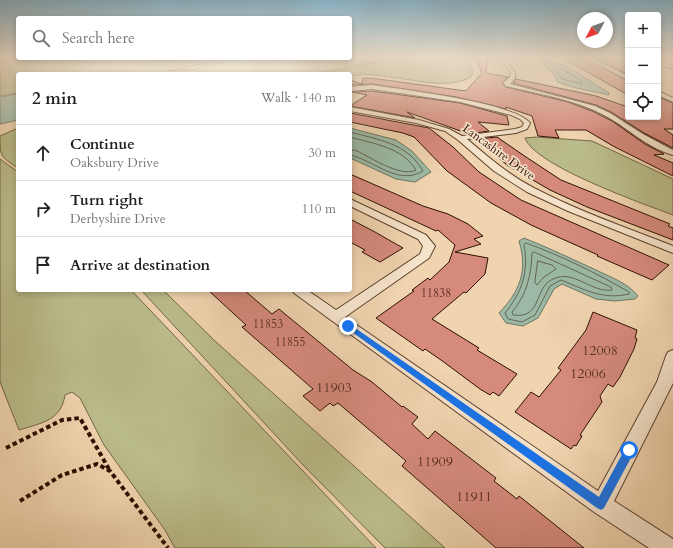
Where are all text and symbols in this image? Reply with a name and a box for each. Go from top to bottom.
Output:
north arrow [577,12,613,48]
map controls [625,12,661,120]
button: + [625,12,661,48]
search box [16,16,352,60]
icon: search [30,27,52,49]
text: Search here [62,28,135,48]
button: − [625,48,661,84]
button: locate [625,84,661,120]
text: 2 min [32,87,77,110]
text: Walk · 140 m [261,89,336,107]
street label: Lancashire Drive [460,120,538,184]
text: Continue [70,134,135,154]
icon: ahead [32,142,54,164]
text: 30 m [308,144,336,162]
text: Oaksbury Drive [70,154,159,172]
text: Turn right [70,190,143,210]
icon: right [32,198,54,220]
text: 110 m [302,200,336,218]
text: Derbyshire Drive [70,210,166,228]
icon: arrive [32,254,54,276]
text: Arrive at destination [70,255,210,275]
house number: 11838 [421,285,451,301]
house number: 11853 [253,316,283,332]
route end [339,317,357,335]
house number: 11855 [275,334,305,350]
house number: 12008 [582,341,618,360]
house number: 12006 [570,364,606,383]
house number: 11903 [316,378,352,397]
route start [620,441,638,459]
house number: 11909 [417,452,453,471]
house number: 11911 [456,487,492,506]

